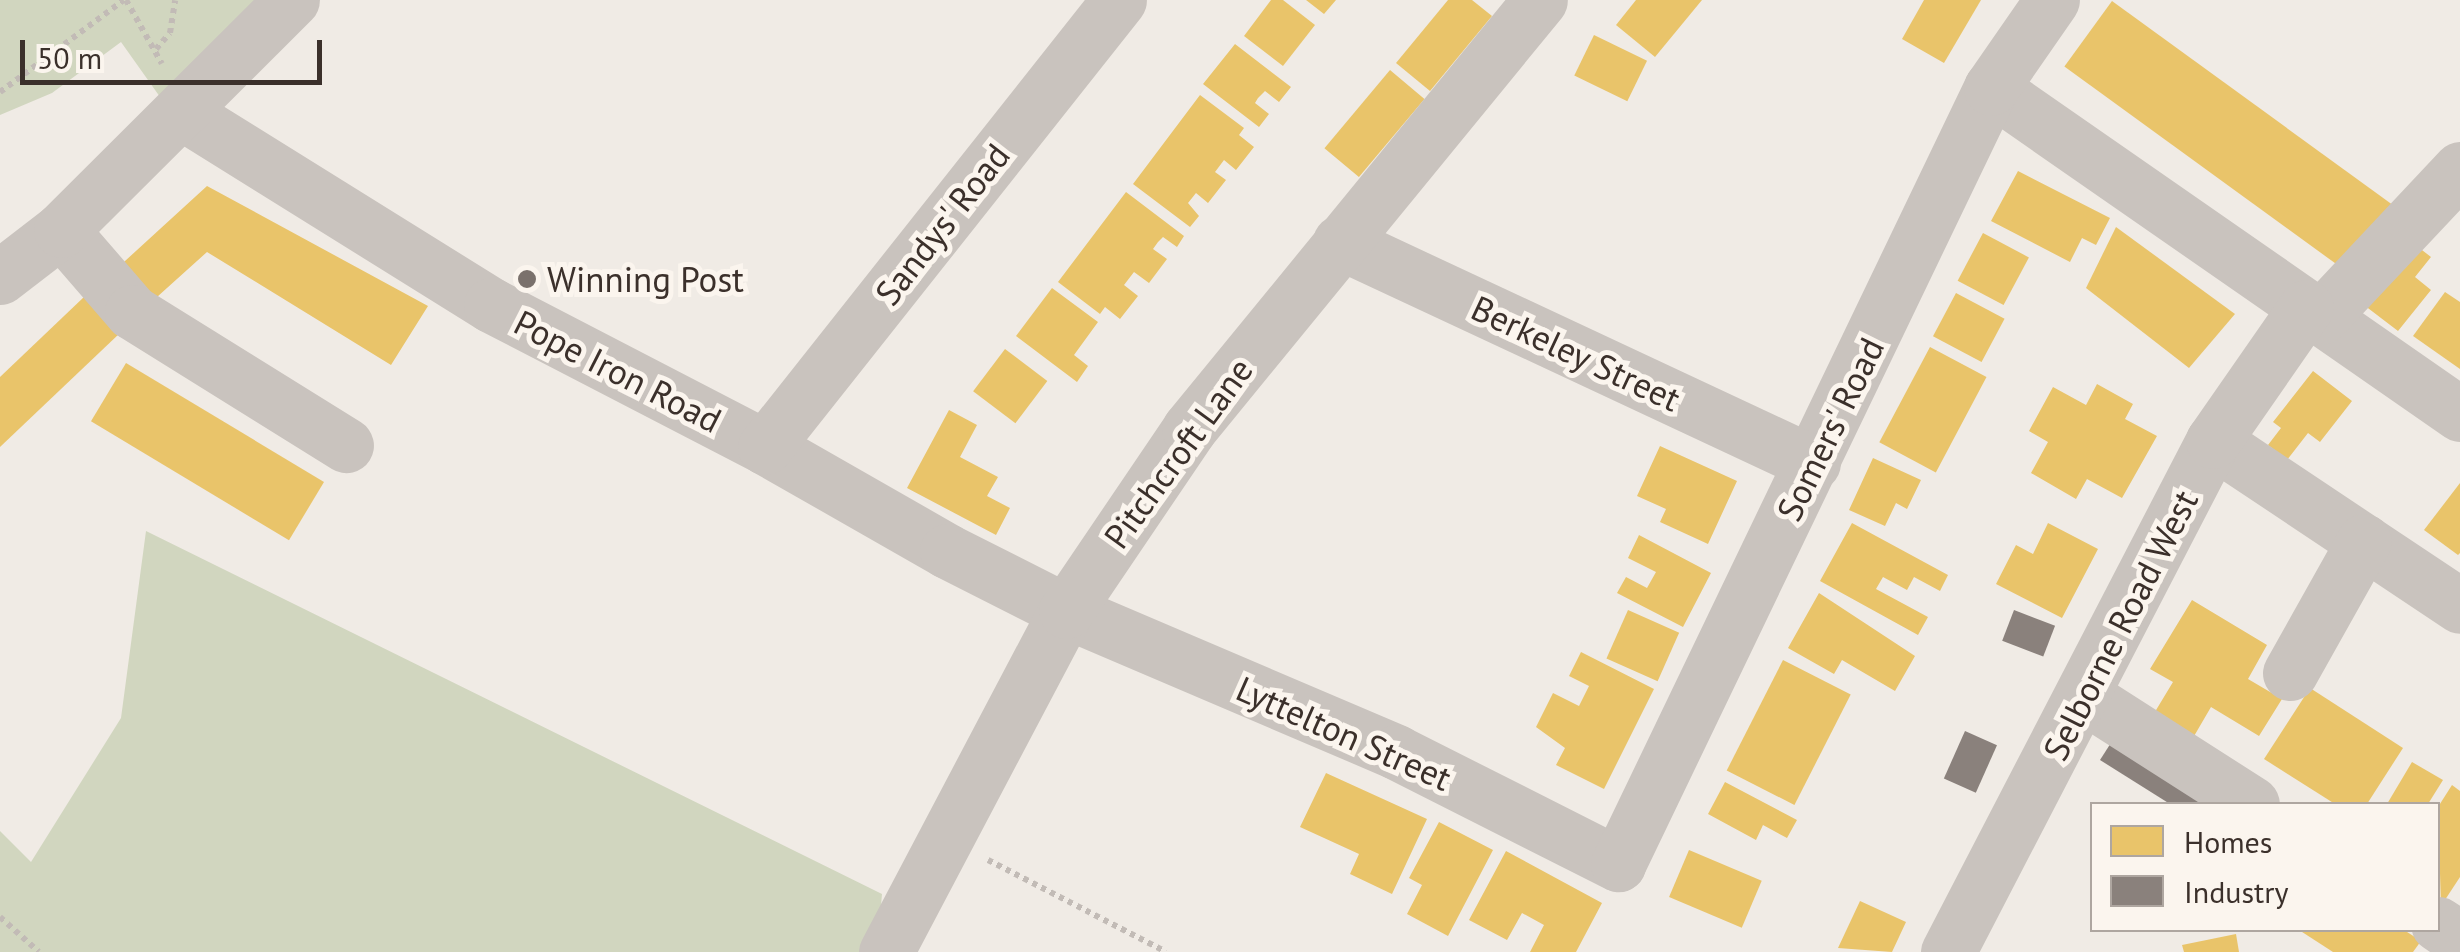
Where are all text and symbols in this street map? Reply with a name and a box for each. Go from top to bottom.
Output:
scale bar [25,20,328,82]
text: 50 m [37,38,102,77]
street label: Sandys' Road [865,134,1019,314]
place label: Winning Post [547,258,744,300]
marker: Winning Post [516,268,538,290]
street label: Berkeley Street [1464,286,1688,420]
street label: Pope Iron Road [508,301,728,441]
street label: Somers' Road [1767,329,1893,529]
street label: Pitchcroft Lane [1095,350,1261,556]
street label: Selborne Road West [2034,483,2206,767]
street label: Lyttelton Street [1230,667,1458,799]
legend [2090,802,2440,932]
text: Homes [2184,822,2272,861]
text: Industry [2184,872,2288,911]

